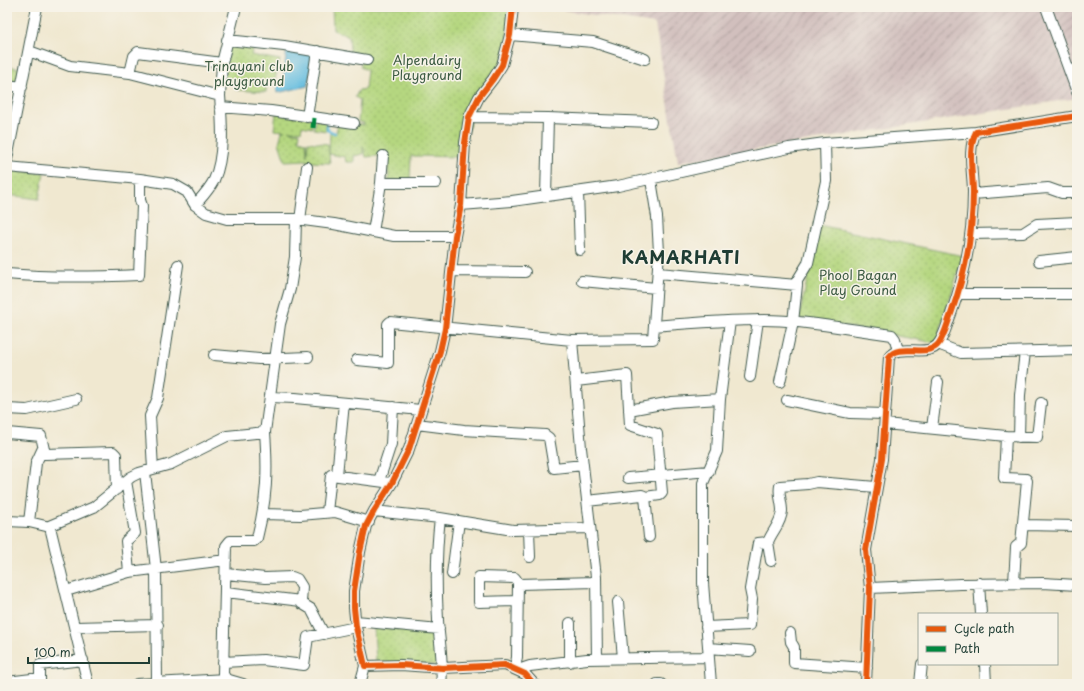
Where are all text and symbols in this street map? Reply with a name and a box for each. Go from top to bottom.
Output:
park label: Alpendairy Playground [392,50,462,84]
park label: Trinayani club playground [205,56,293,90]
district label: KAMARHATI [621,244,741,270]
park label: Phool Bagan Play Ground [819,265,897,299]
legend [918,613,1058,665]
text: Cycle path [954,619,1015,637]
scale bar [28,639,149,665]
text: Path [954,639,980,657]
text: 100 m [34,643,71,661]

